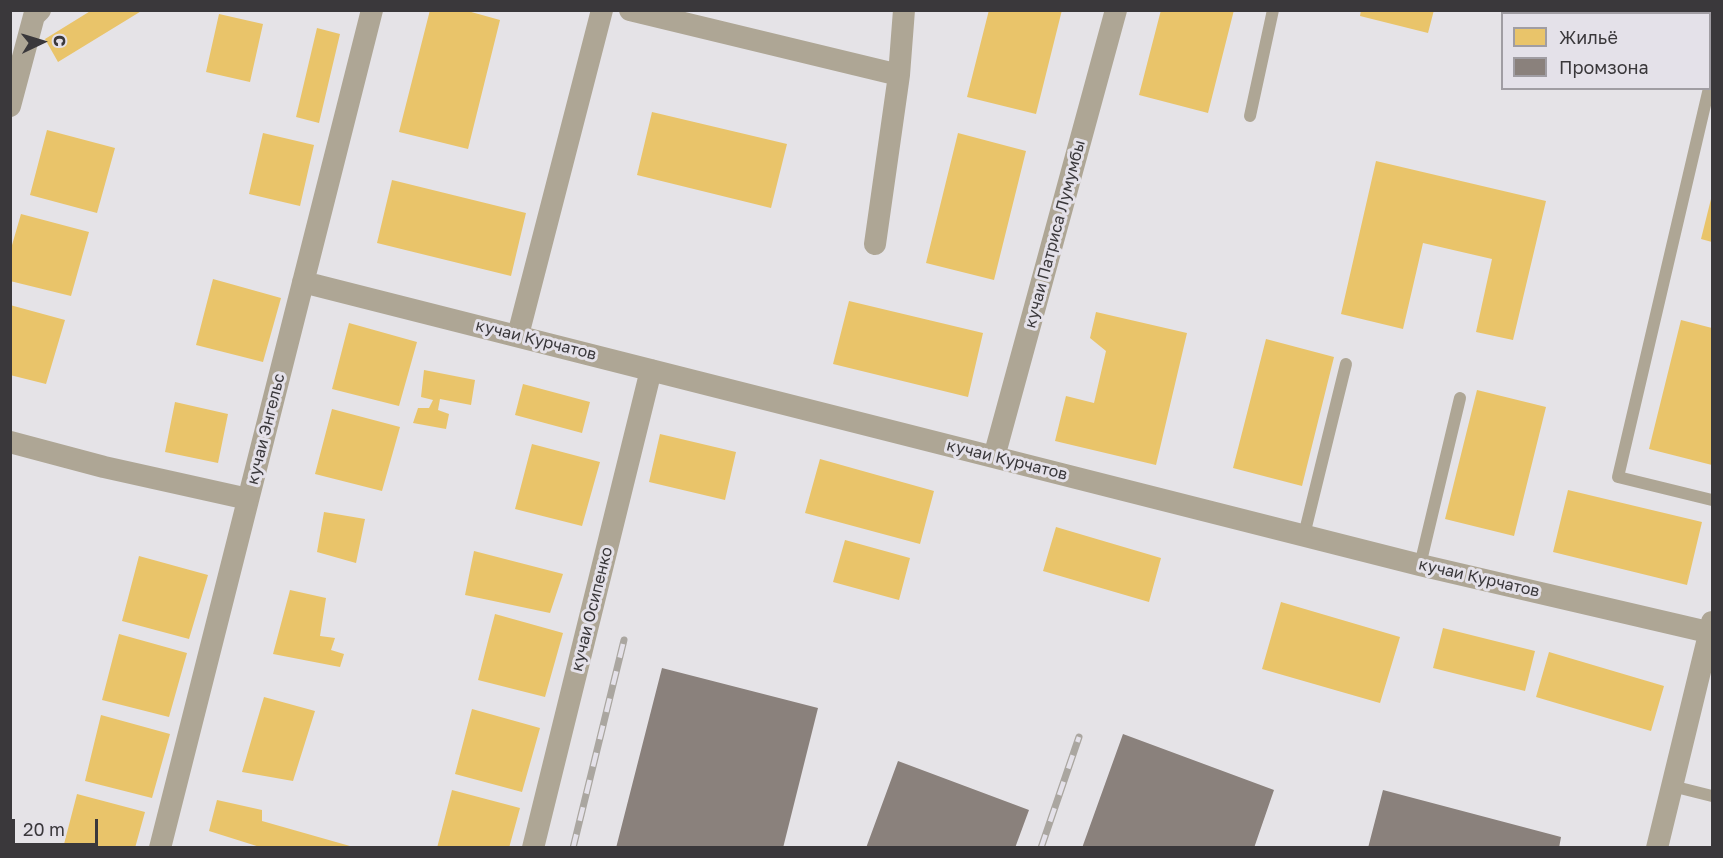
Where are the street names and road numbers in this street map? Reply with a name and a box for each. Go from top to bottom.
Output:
street label: кучаи Патриса Лумумбы [1021,138,1089,330]
street label: кучаи Курчатов [474,316,598,364]
street label: кучаи Энгельс [243,371,289,487]
street label: кучаи Курчатов [945,436,1069,484]
street label: кучаи Осипенко [567,545,617,673]
street label: кучаи Курчатов [1417,555,1541,601]

